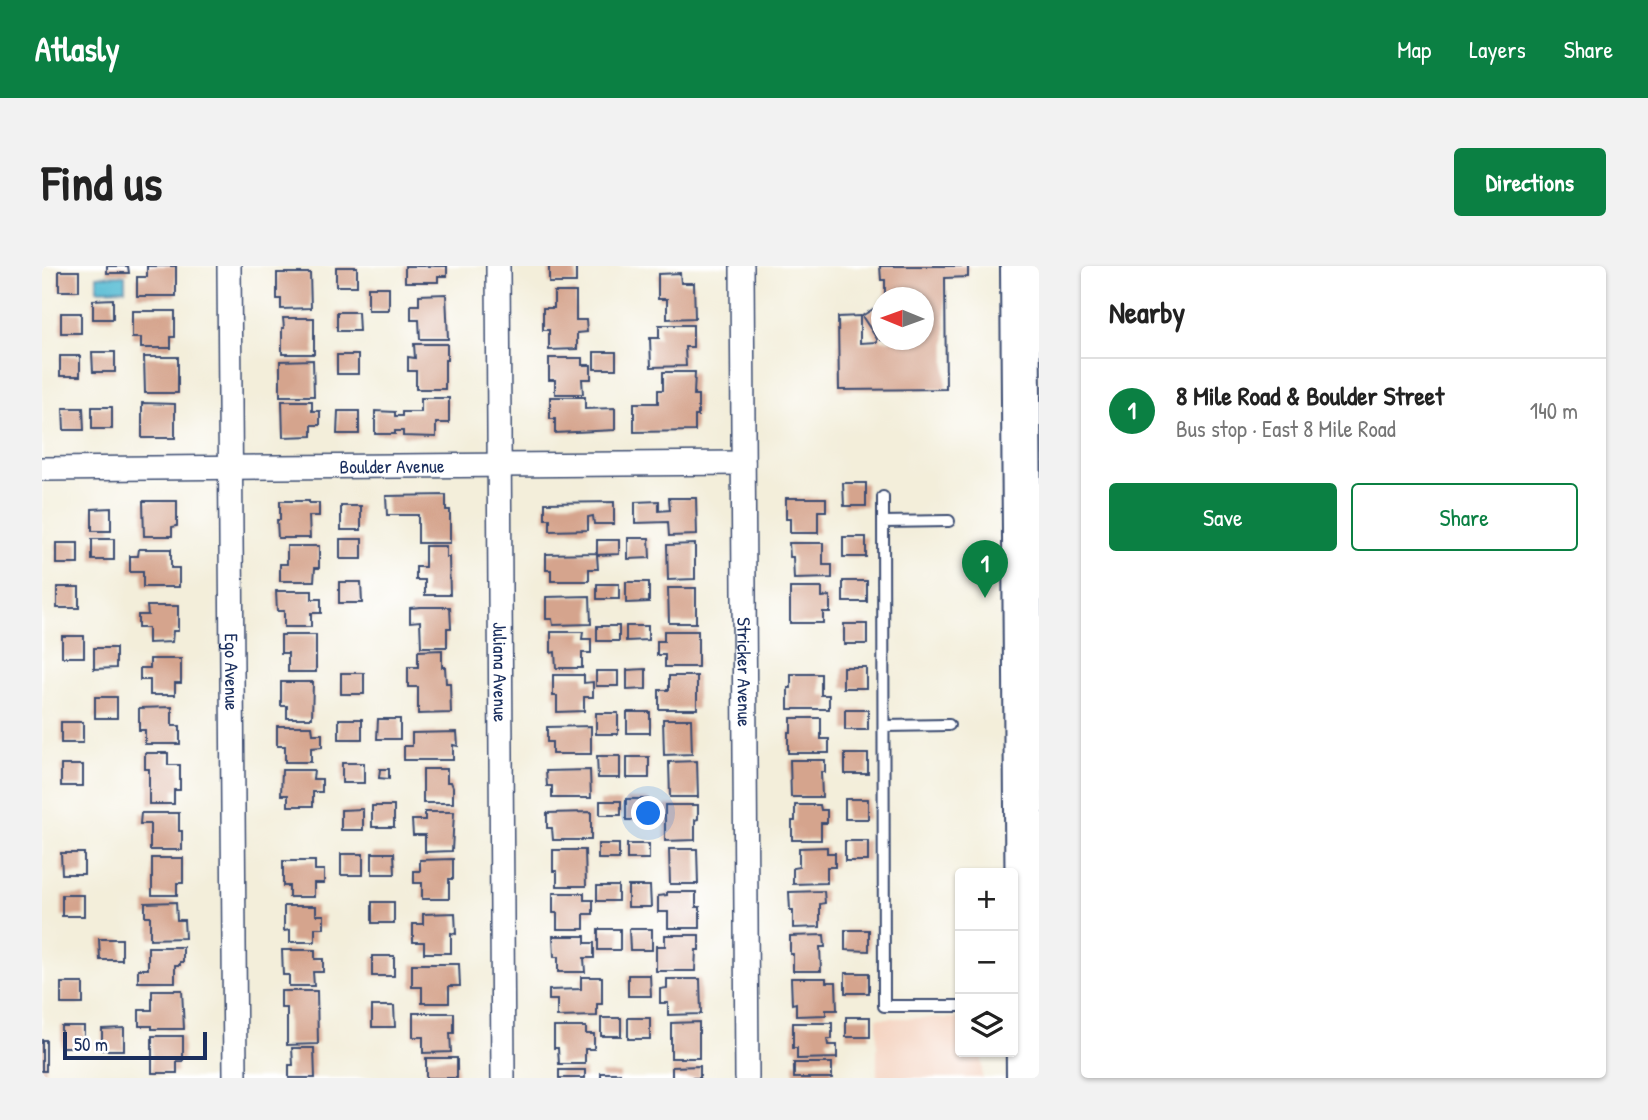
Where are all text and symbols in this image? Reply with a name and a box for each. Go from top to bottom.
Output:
text: Atlasly [35,27,120,71]
text: Map [1397,33,1431,65]
text: Layers [1469,33,1526,65]
text: Share [1564,33,1613,65]
button: Directions [1454,148,1606,216]
text: Find us [42,149,162,215]
north arrow [871,287,934,350]
text: Nearby [1109,292,1185,332]
text: 8 Mile Road & Boulder Street [1176,378,1444,413]
text: 1 [1128,395,1136,426]
text: 140 m [1530,395,1578,426]
text: Bus stop · East 8 Mile Road [1176,413,1396,444]
street label: Boulder Avenue [339,453,445,479]
button: Save [1109,483,1337,551]
button: Share [1351,483,1578,551]
pin: 1 [962,540,1008,598]
street label: Stricker Avenue [731,617,758,727]
street label: Juliana Avenue [487,622,514,723]
street label: Ego Avenue [219,633,245,711]
your location [631,796,665,830]
map controls [955,868,1018,1057]
button: + [955,868,1018,931]
button: − [955,931,1018,994]
button: layers [955,994,1018,1057]
scale bar [63,1029,206,1061]
text: 50 m [74,1031,108,1057]

